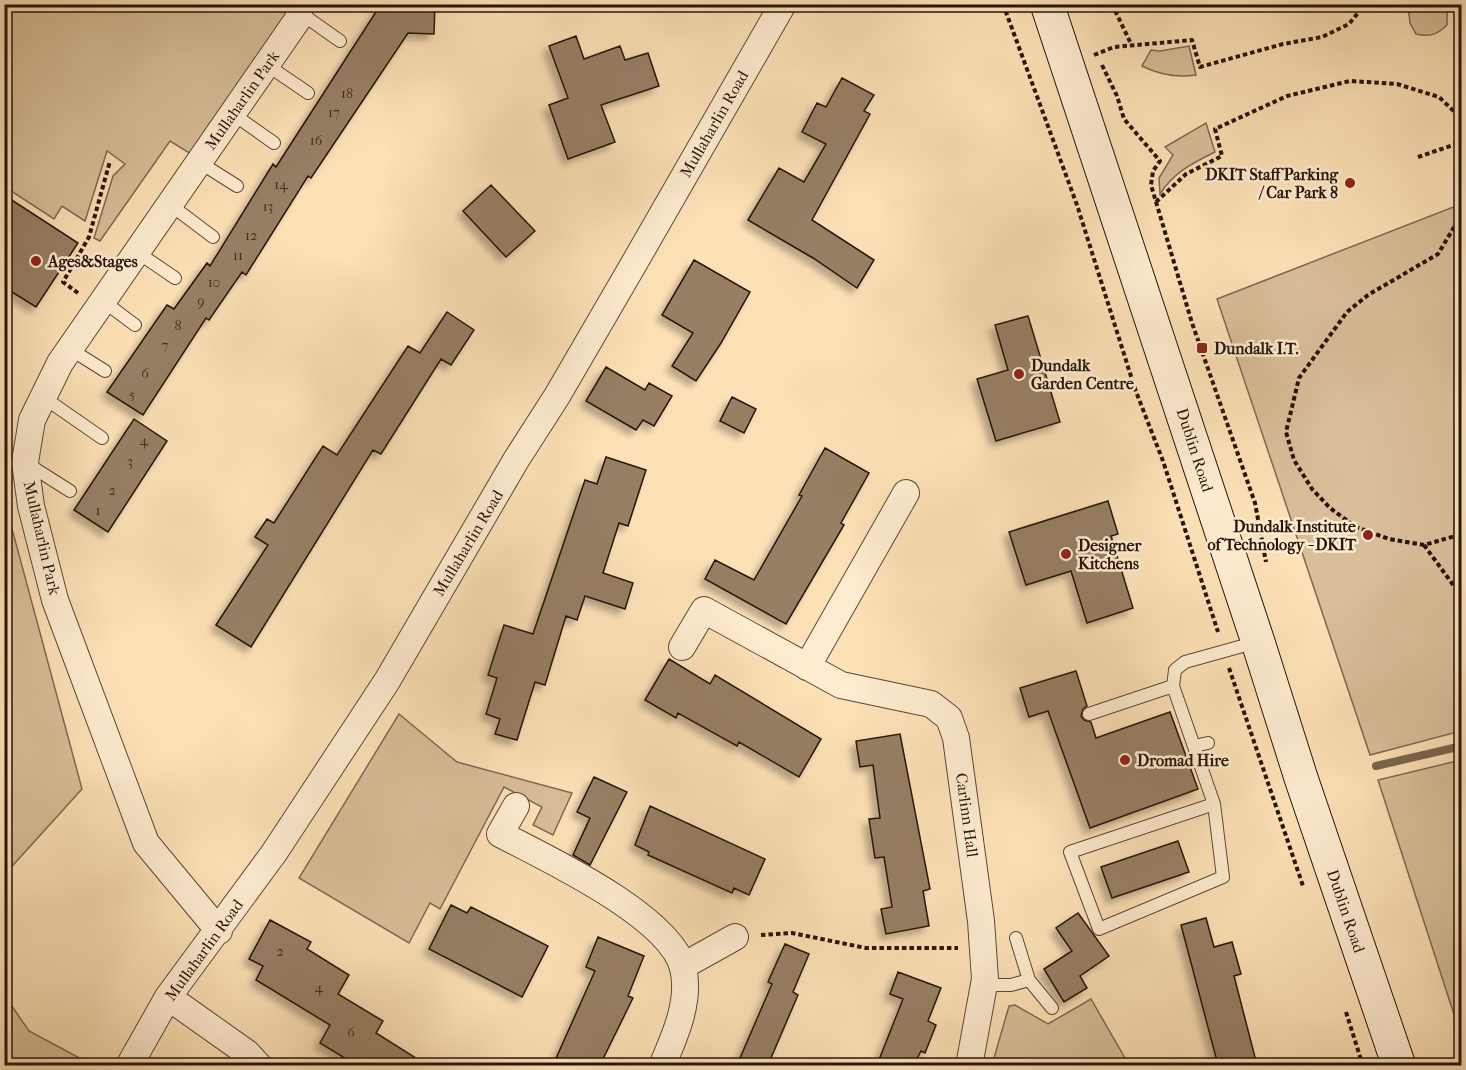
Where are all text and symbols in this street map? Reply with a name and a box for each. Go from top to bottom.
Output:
street label: Mullaharlin Park [201,46,284,153]
street label: Mullaharlin Road [676,67,752,181]
house number: 18 [341,85,353,102]
house number: 17 [328,104,340,121]
house number: 16 [310,132,323,149]
place label: DKIT Staff Parking / Car Park 8 [1205,165,1338,202]
house number: 14 [274,176,288,193]
marker: DKIT Staff Parking / Car Park 8 [1343,176,1357,190]
house number: 13 [263,198,273,215]
house number: 12 [245,227,257,244]
house number: 11 [233,247,243,264]
place label: Ages&Stages [47,252,138,272]
marker: Ages&Stages [29,254,43,268]
house number: 10 [208,274,220,291]
house number: 9 [197,293,205,310]
house number: 8 [174,317,182,334]
house number: 7 [162,337,169,354]
place label: Dundalk I.T. [1214,339,1299,358]
marker: Dundalk I.T. [1195,341,1209,355]
place label: Dundalk Garden Centre [1031,356,1134,393]
house number: 6 [141,365,149,382]
marker: Dundalk Garden Centre [1012,367,1026,381]
house number: 5 [129,386,135,403]
street label: Dublin Road [1173,406,1218,495]
house number: 4 [140,432,149,449]
house number: 3 [127,453,133,470]
street label: Mullaharlin Park [20,479,65,598]
house number: 2 [108,482,116,499]
street label: Mullaharlin Road [429,486,507,599]
house number: 1 [96,502,101,519]
place label: Dundalk Institute of Technology - DKIT [1208,517,1357,555]
marker: Dundalk Institute of Technology - DKIT [1361,528,1375,542]
place label: Designer Kitchens [1078,536,1142,573]
marker: Designer Kitchens [1059,547,1073,561]
place label: Dromad Hire [1137,751,1229,770]
marker: Dromad Hire [1118,753,1132,767]
street label: Carlinn Hall [952,772,982,859]
street label: Dublin Road [1323,867,1369,955]
street label: Mullaharlin Road [161,896,247,1004]
house number: 2 [276,943,284,960]
house number: 4 [315,979,324,996]
house number: 6 [347,1024,355,1041]

